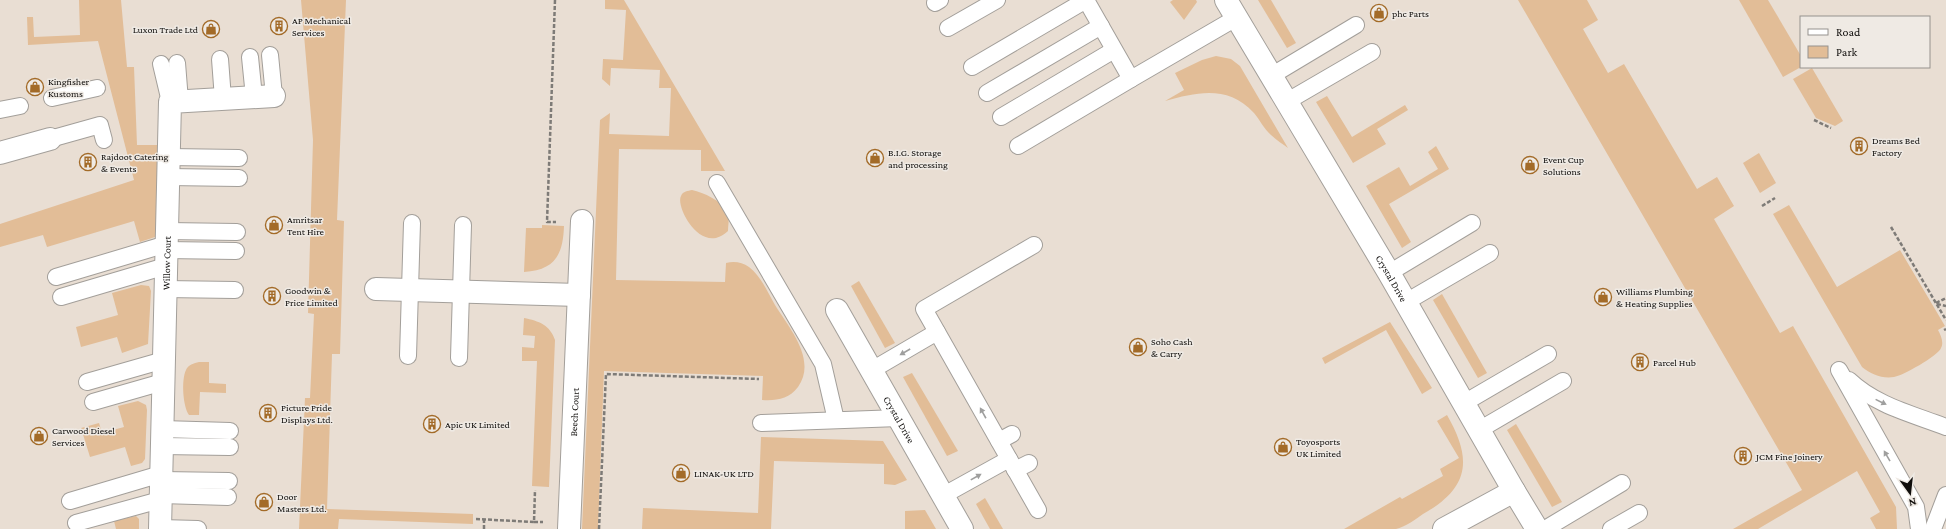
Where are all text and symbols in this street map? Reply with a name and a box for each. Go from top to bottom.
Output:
shop icon: phc Parts [1369,3,1389,23]
place label: phc Parts [1392,8,1429,19]
place label: AP Mechanical Services [292,15,351,38]
building icon: AP Mechanical Services [269,16,289,36]
legend [1800,16,1930,68]
shop icon: Luxon Trade Ltd [201,19,221,39]
place label: Luxon Trade Ltd [133,24,199,35]
text: Road [1836,25,1861,39]
text: Park [1836,45,1858,59]
place label: Kingfisher Kustoms [48,76,90,99]
shop icon: Kingfisher Kustoms [25,77,45,97]
place label: Dreams Bed Factory [1872,135,1921,158]
building icon: Dreams Bed Factory [1849,136,1869,156]
place label: B.I.G. Storage and processing [888,147,948,170]
shop icon: B.I.G. Storage and processing [865,148,885,168]
place label: Rajdoot Catering & Events [101,151,169,174]
building icon: Rajdoot Catering & Events [78,152,98,172]
place label: Event Cup Solutions [1543,154,1584,177]
shop icon: Event Cup Solutions [1520,155,1540,175]
place label: Amritsar Tent Hire [287,214,325,237]
shop icon: Amritsar Tent Hire [264,215,284,235]
street label: Willow Court [161,235,173,290]
street label: Crystal Drive [1374,253,1410,304]
place label: Goodwin & Price Limited [285,285,338,308]
building icon: Goodwin & Price Limited [262,286,282,306]
place label: Williams Plumbing & Heating Supplies [1616,286,1693,309]
shop icon: Williams Plumbing & Heating Supplies [1593,287,1613,307]
place label: Soho Cash & Carry [1151,336,1193,359]
shop icon: Soho Cash & Carry [1128,337,1148,357]
one-way arrow [899,348,911,355]
building icon: Parcel Hub [1630,352,1650,372]
place label: Parcel Hub [1653,357,1696,368]
street label: Beech Court [568,387,581,437]
street label: Crystal Drive [881,394,917,446]
one-way arrow [1875,399,1887,405]
place label: Picture Pride Displays Ltd. [281,402,333,425]
building icon: Picture Pride Displays Ltd. [258,403,278,423]
one-way arrow [980,407,986,419]
building icon: Apic UK Limited [422,414,442,434]
place label: Apic UK Limited [445,419,511,430]
place label: Carwood Diesel Services [52,425,115,448]
shop icon: Carwood Diesel Services [29,426,49,446]
place label: Toyosports UK Limited [1296,436,1342,459]
shop icon: Toyosports UK Limited [1273,437,1293,457]
building icon: JCM Fine Joinery [1733,446,1753,466]
one-way arrow [1884,450,1891,462]
place label: JCM Fine Joinery [1755,451,1823,462]
shop icon: LINAK-UK LTD [671,463,691,483]
place label: LINAK-UK LTD [694,468,754,479]
north arrow [1890,473,1930,513]
one-way arrow [971,474,982,480]
place label: Door Masters Ltd. [277,491,327,514]
shop icon: Door Masters Ltd. [254,492,274,512]
text: N [1907,496,1918,510]

